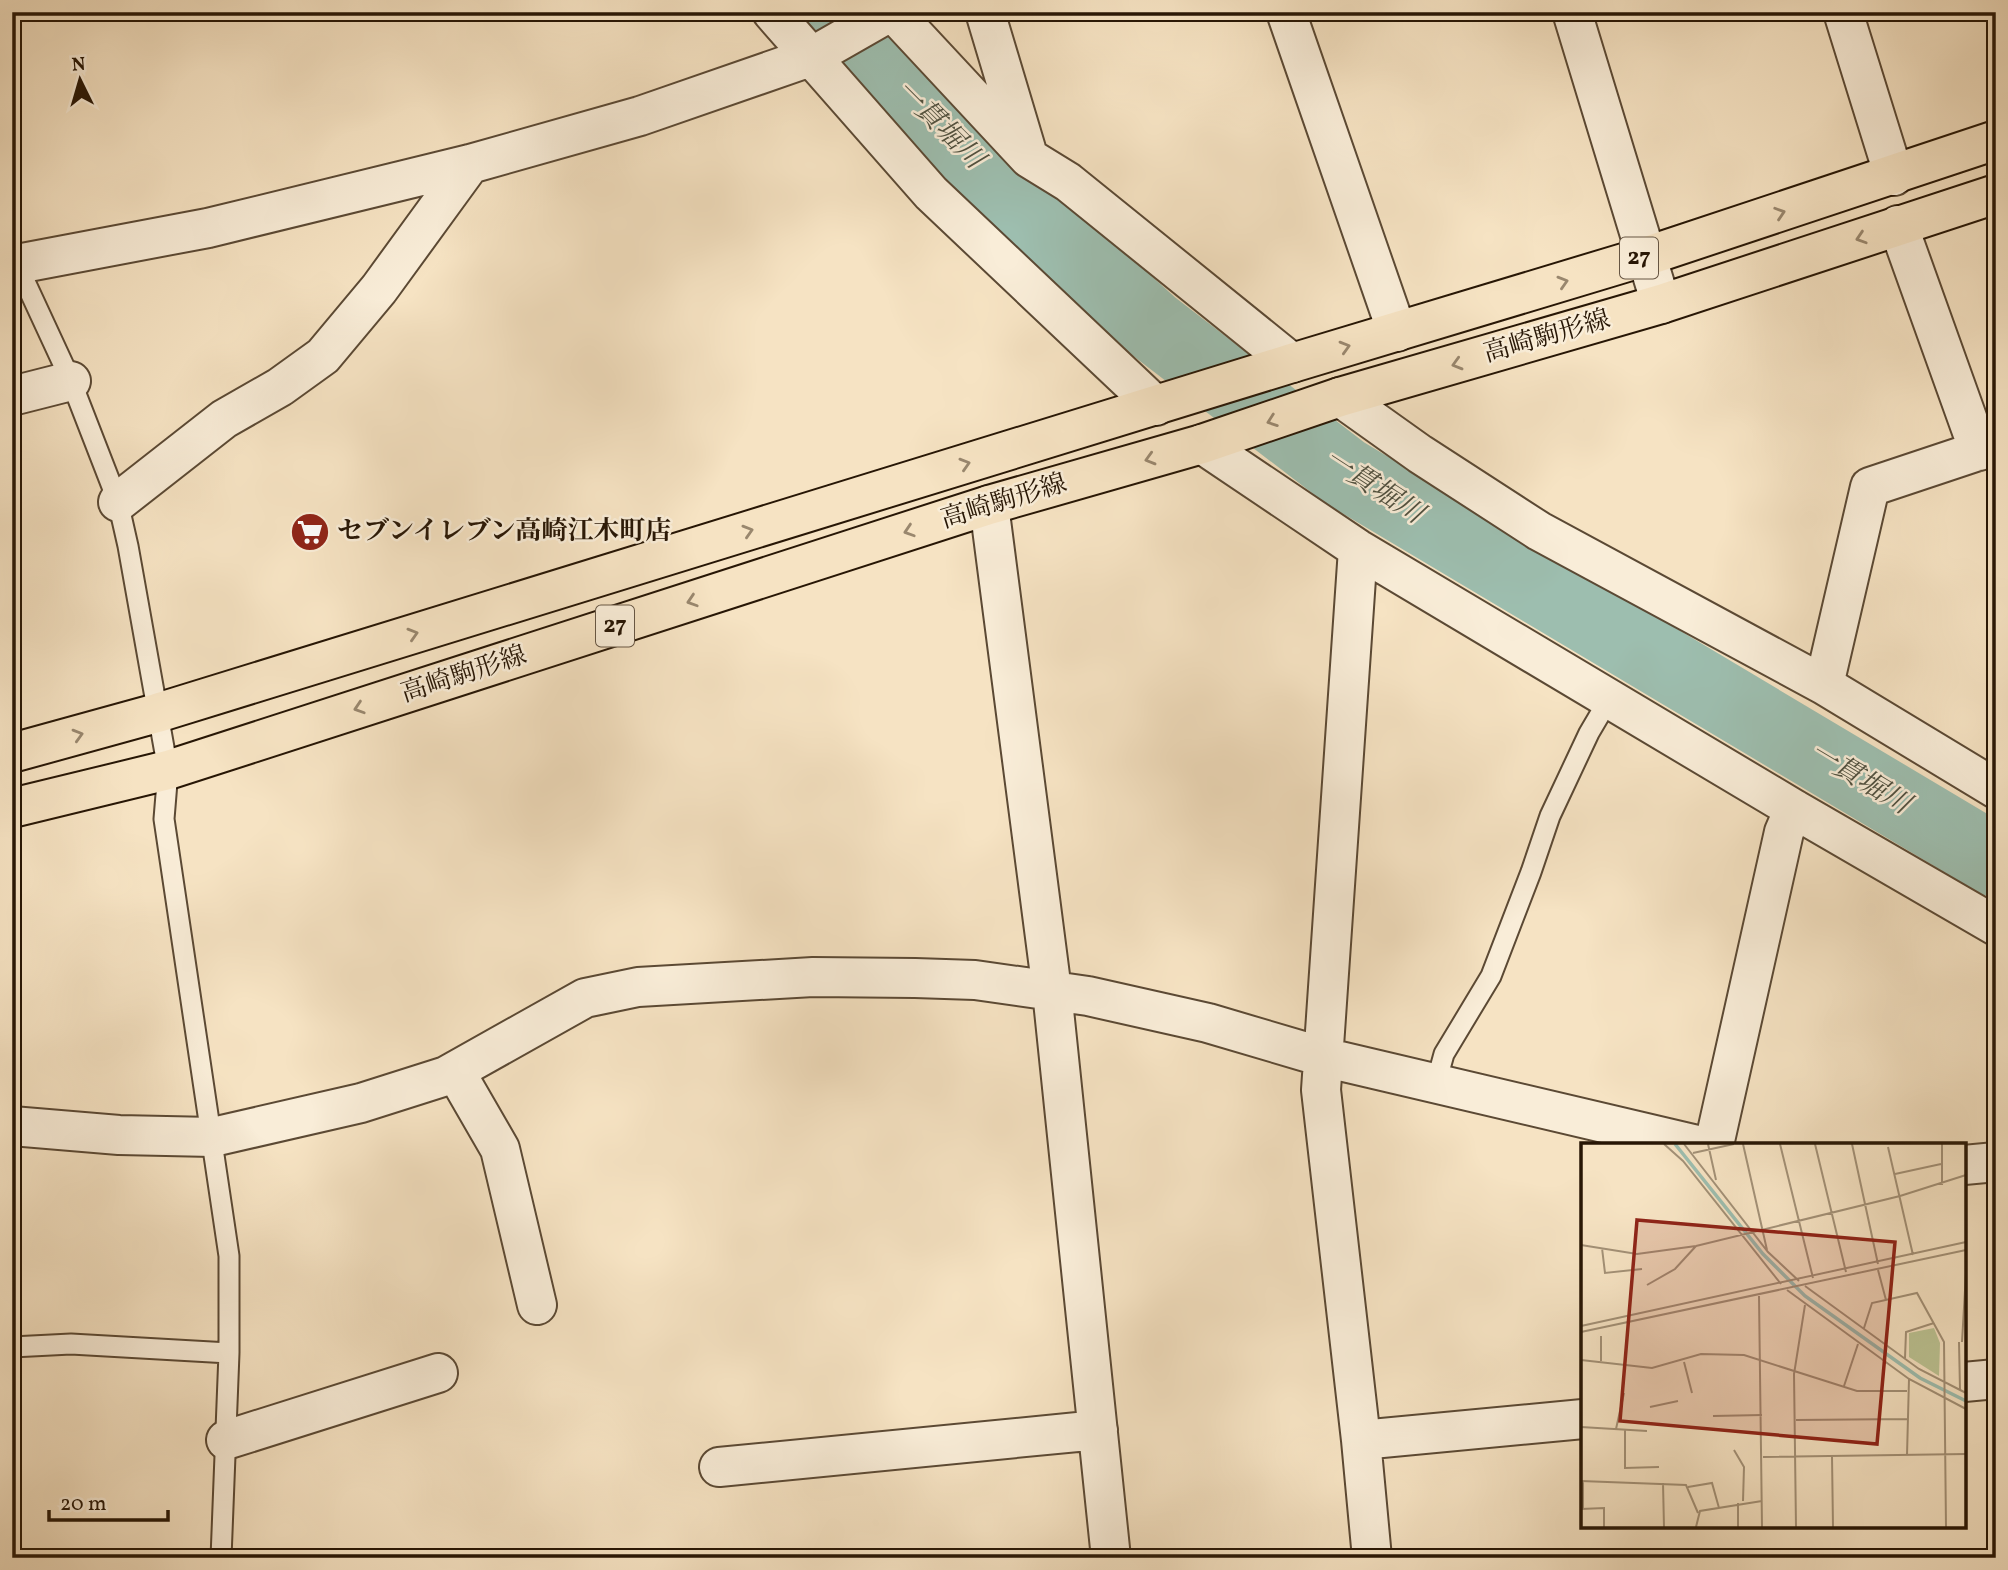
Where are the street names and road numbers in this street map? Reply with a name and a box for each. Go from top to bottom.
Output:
road number: 27 [1620,237,1658,278]
street label: 高崎駒形線 [1480,302,1614,372]
street label: 高崎駒形線 [937,466,1071,538]
road number: 27 [596,606,634,646]
street label: 高崎駒形線 [397,638,531,712]

